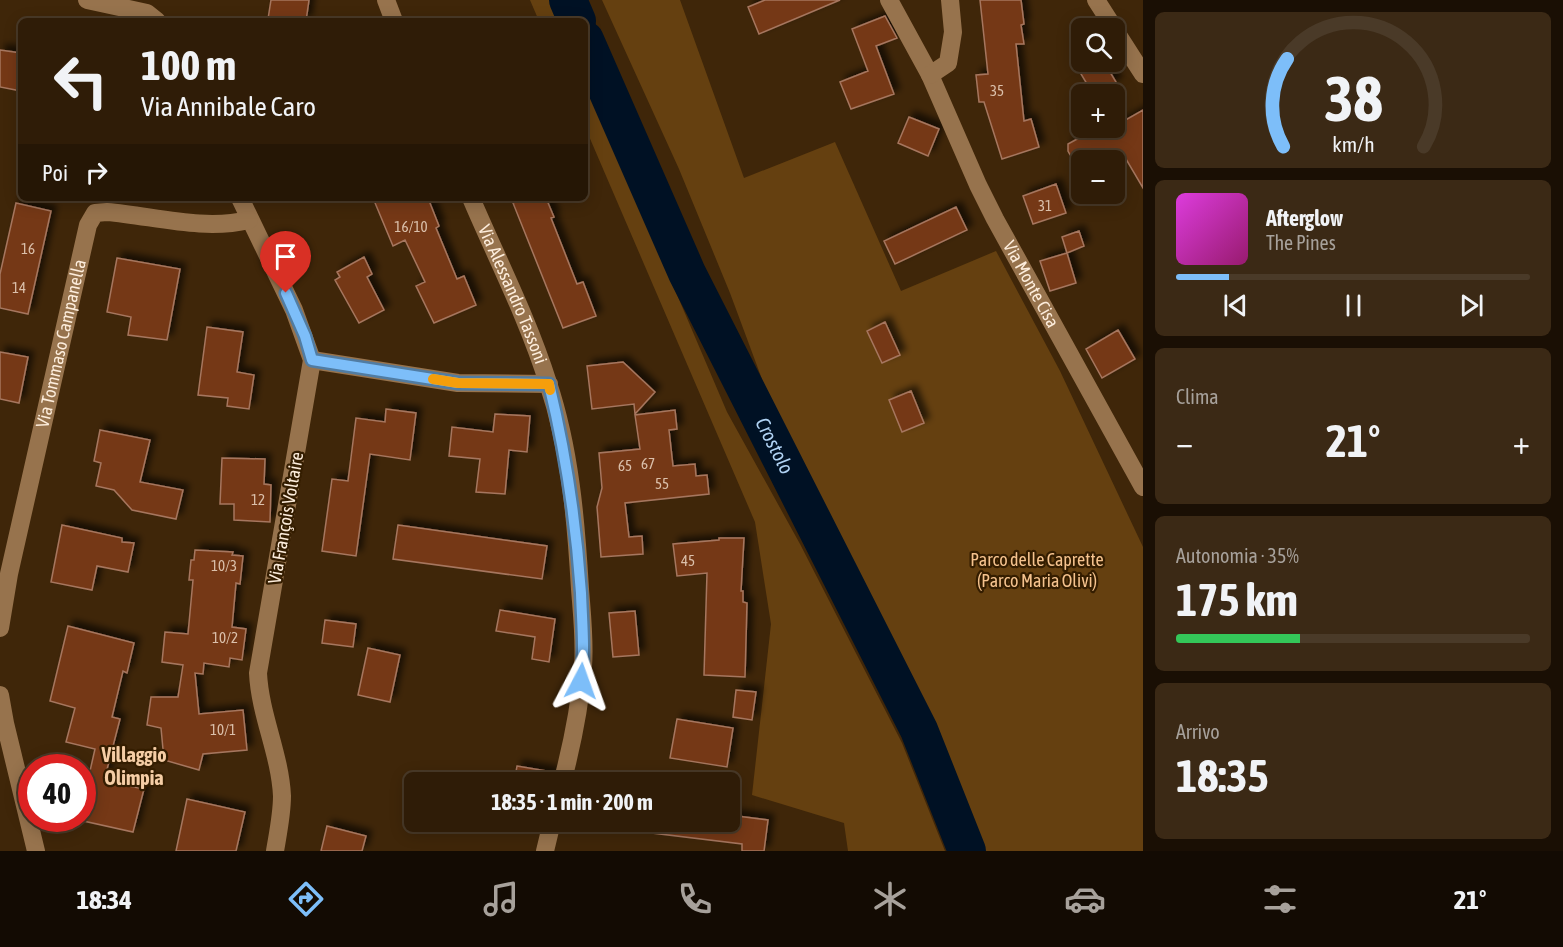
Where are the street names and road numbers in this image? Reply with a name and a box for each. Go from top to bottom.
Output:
street label: Via Alessandro Tassoni [474,221,552,366]
street label: Via Monte Cisa [999,237,1064,331]
street label: Via Tommaso Campanella [31,257,90,430]
street label: Via François Voltaire [264,450,307,585]

